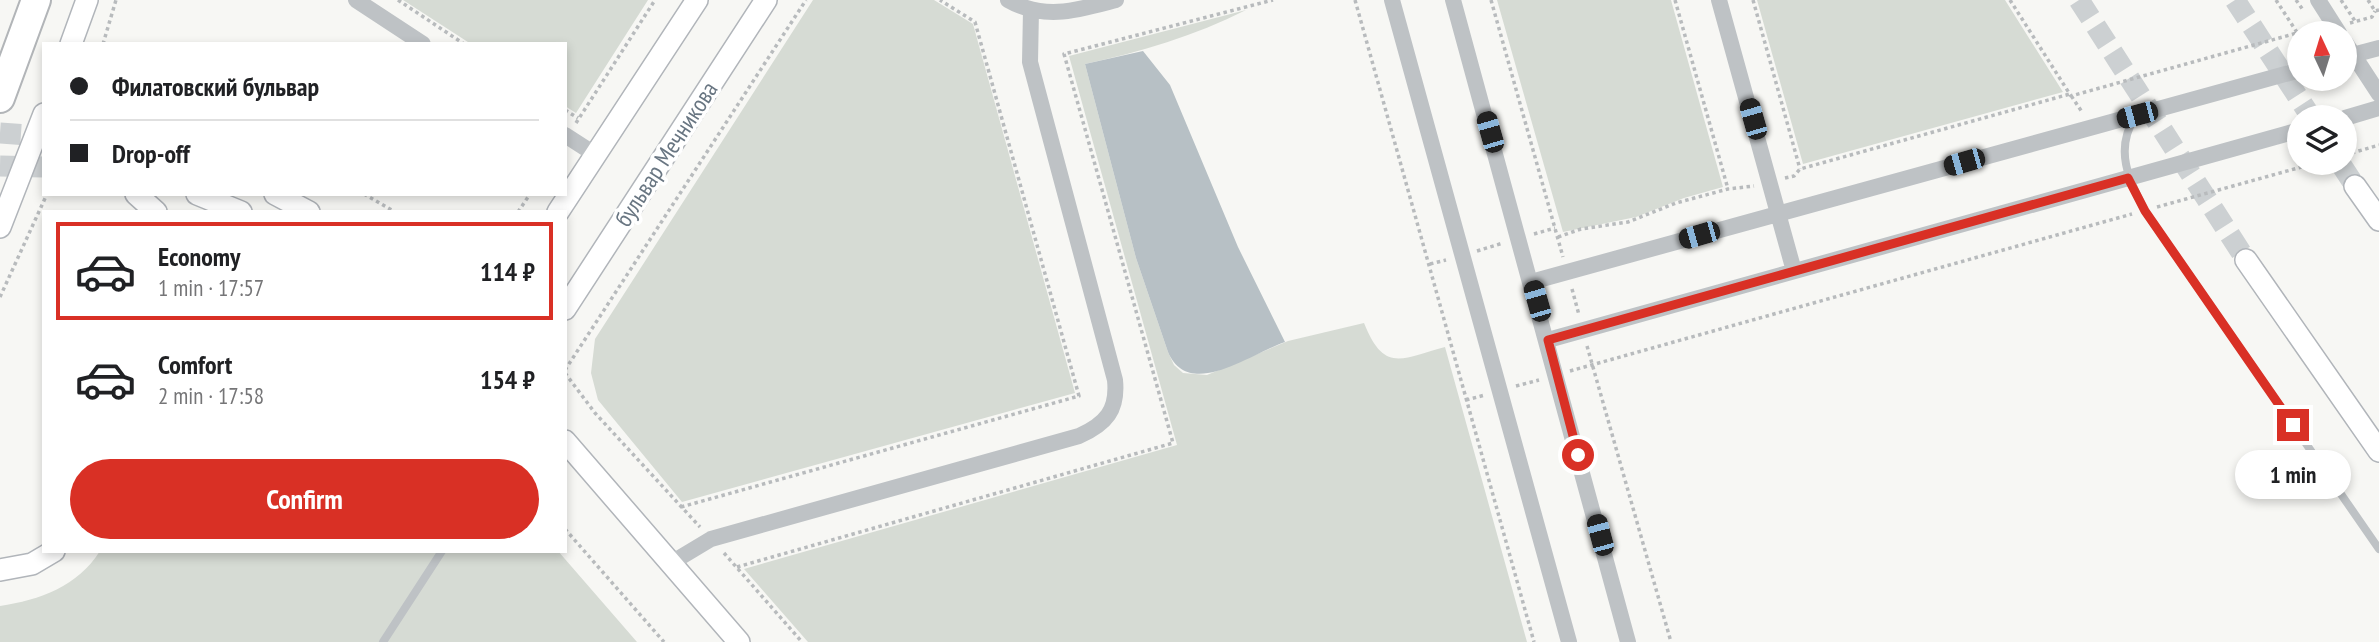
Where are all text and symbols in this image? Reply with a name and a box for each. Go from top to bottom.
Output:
north arrow [2287,21,2357,91]
map controls [2287,21,2357,175]
text: Филатовский бульвар [112,70,319,103]
street label: бульвар Мечникова [608,76,724,232]
car [1738,96,1769,142]
car [2114,99,2161,131]
button: layers [2287,105,2357,175]
car [1475,109,1506,155]
text: Drop-off [112,137,190,170]
car [1941,146,1988,178]
car [1676,219,1723,251]
icon: car [74,240,137,303]
text: Economy [158,240,240,273]
text: 114 ₽ [480,255,535,288]
text: 1 min · 17:57 [158,273,264,302]
car [1522,278,1553,324]
icon: car [74,348,137,411]
text: Comfort [158,348,232,381]
text: 154 ₽ [480,363,535,396]
text: 2 min · 17:58 [158,381,264,410]
route end [2277,409,2309,441]
route start [1562,439,1594,471]
callout: 1 min [2235,450,2351,499]
button: Confirm [70,459,539,539]
text: 1 min [2270,460,2316,489]
car [1585,512,1616,558]

